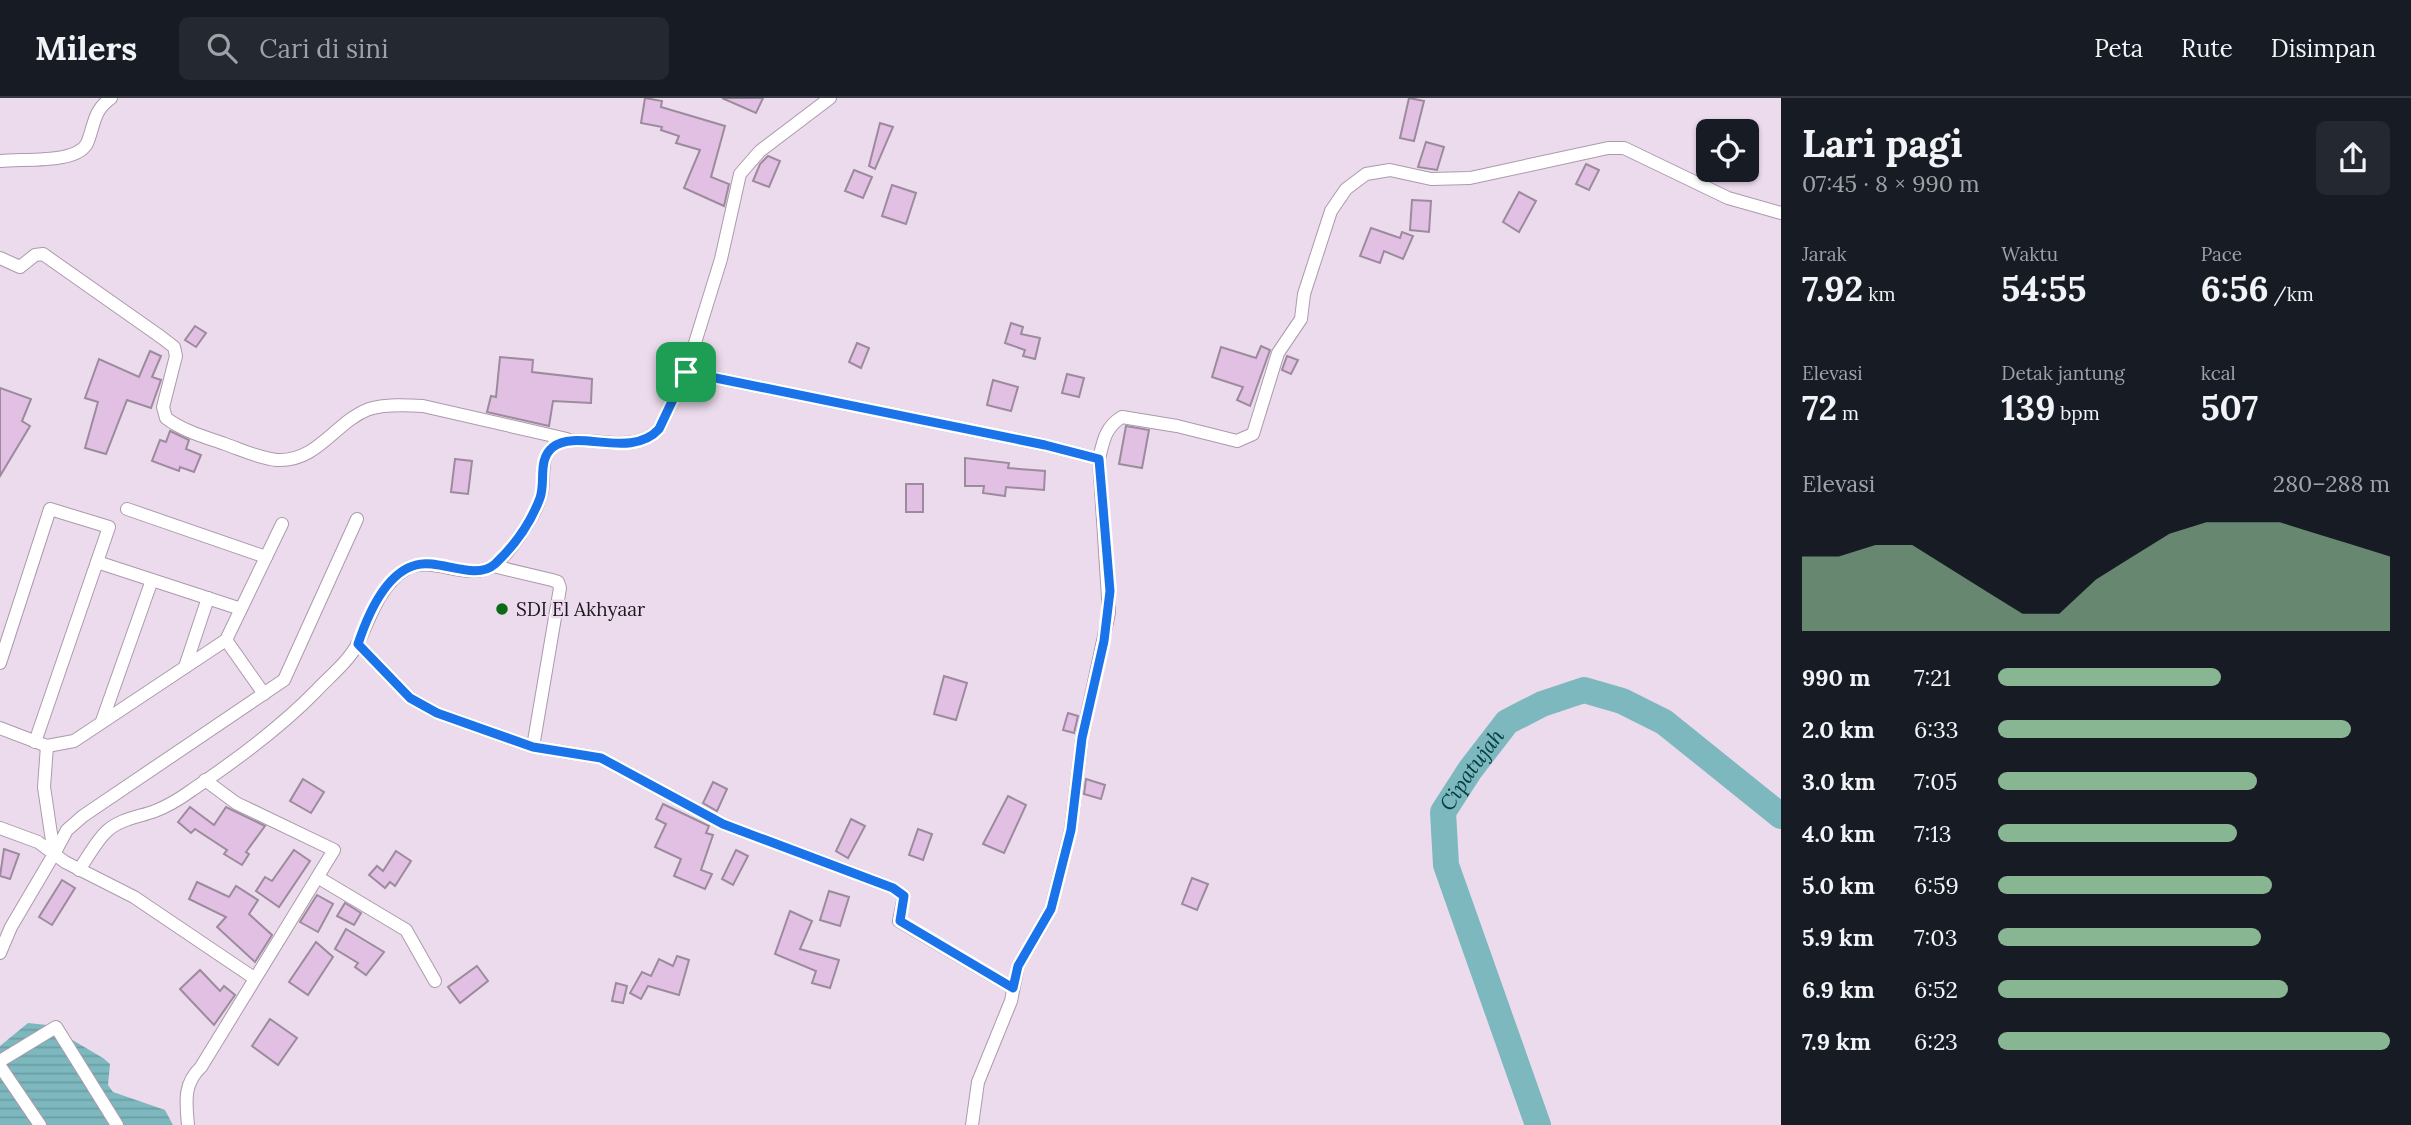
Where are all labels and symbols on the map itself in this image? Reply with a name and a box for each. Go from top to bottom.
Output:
pin [656,342,716,402]
place label: SDI El Akhyaar [516,597,646,621]
marker: SDI El Akhyaar [494,601,510,617]
water label: Cipatujah [1433,723,1510,816]

